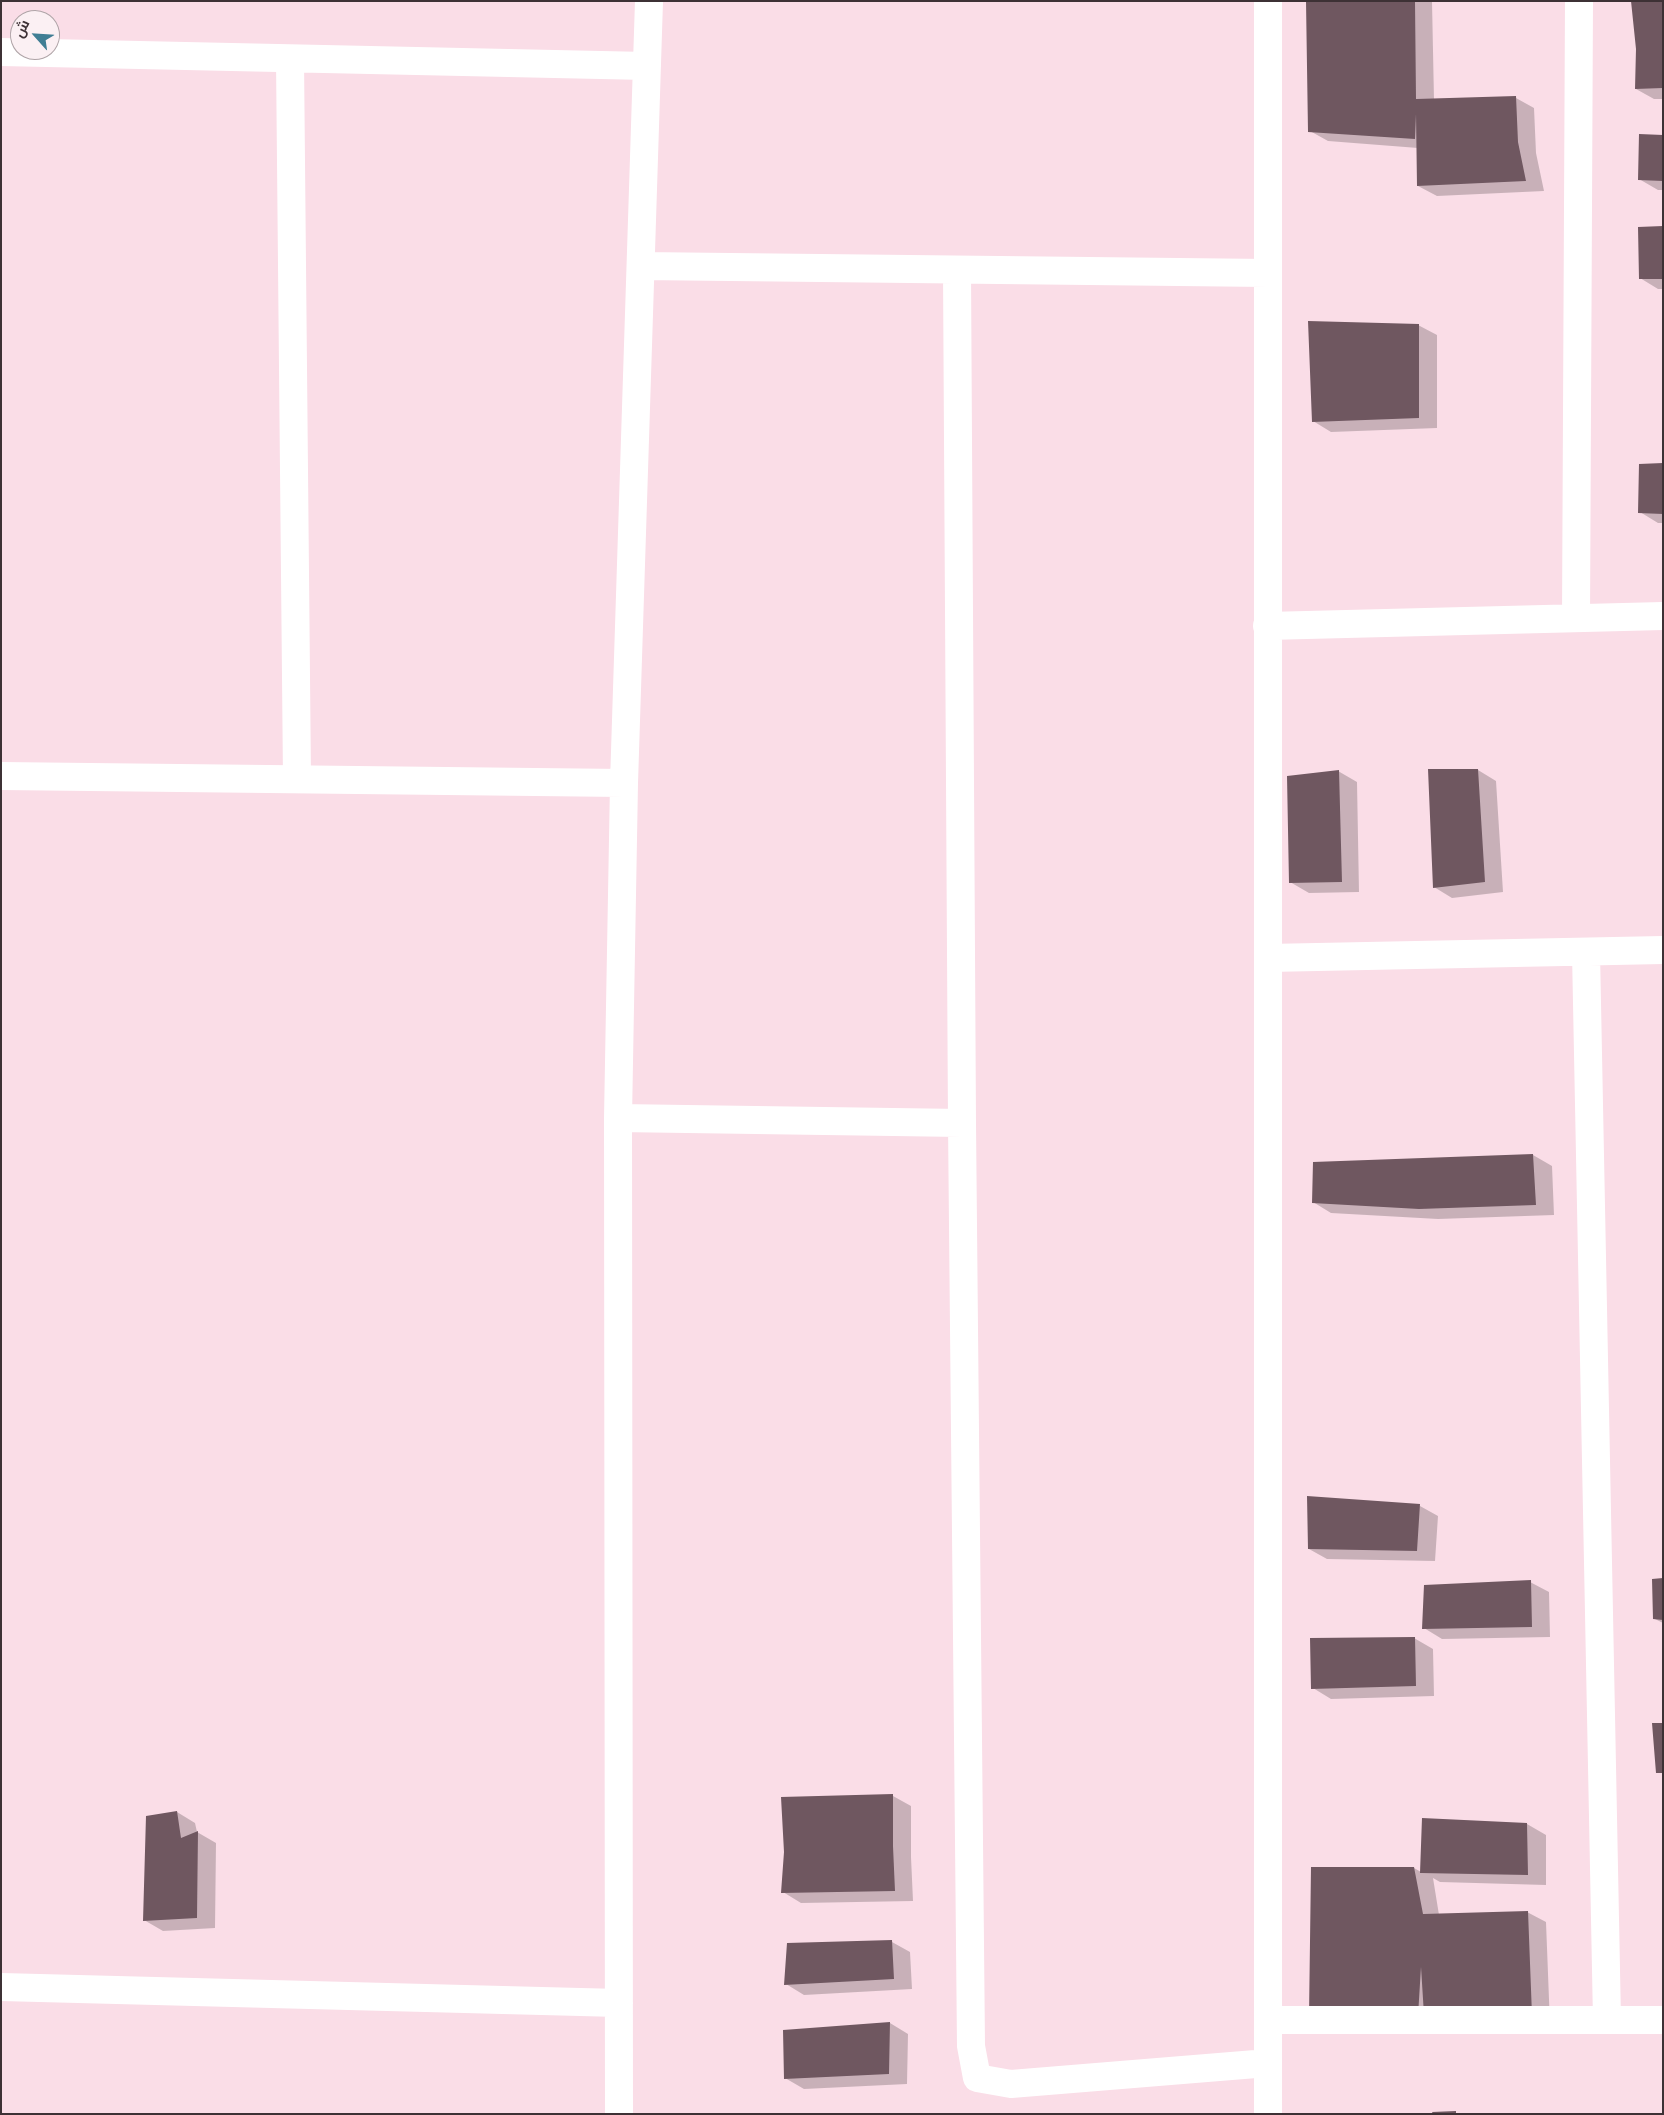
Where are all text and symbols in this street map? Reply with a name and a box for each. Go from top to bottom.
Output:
north arrow [10,10,60,60]
text: ش [10,17,34,40]

